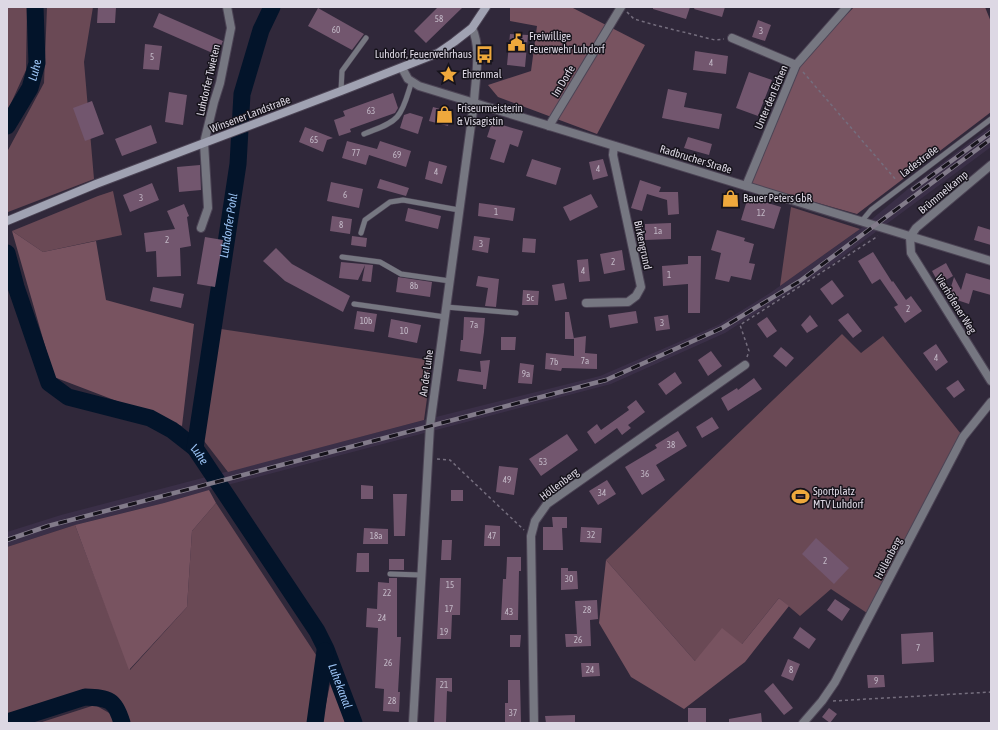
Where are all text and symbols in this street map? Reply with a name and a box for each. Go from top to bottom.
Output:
house number: 58 [435,14,443,24]
house number: 60 [332,25,340,35]
house number: 3 [759,26,763,36]
place label: Freiwillige Feuerwehr Luhdorf [529,30,605,55]
public building icon: Freiwillige Feuerwehr Luhdorf [506,32,526,52]
street label: Luhdorfer Twieten [194,43,222,117]
bus stop icon: Luhdorf, Feuerwehrhaus [475,44,495,64]
place label: Luhdorf, Feuerwehrhaus [375,48,472,60]
house number: 5 [150,52,154,62]
house number: 4 [709,58,713,68]
water label: Luhe [25,59,44,82]
street label: Im Dorfe [549,63,577,99]
street label: Unter den Eichen [752,63,790,131]
place icon: Ehrenmal [439,64,459,84]
place label: Ehrenmal [462,68,502,80]
street label: Winsener Landstraße [208,93,292,135]
place label: Friseurmeisterin & Visagistin [457,102,523,127]
shop icon: Friseurmeisterin & Visagistin [434,104,454,124]
house number: 63 [367,106,375,116]
house number: 65 [310,135,318,145]
street label: Radbrucher Straße [658,142,734,176]
street label: Ladestraße [897,143,941,179]
house number: 77 [352,148,360,158]
house number: 69 [393,150,401,160]
house number: 4 [596,164,600,174]
house number: 4 [434,167,438,177]
street label: Brümmelkamp [916,168,970,216]
shop icon: Bauer Peters GbR [720,188,740,208]
house number: 6 [343,190,347,200]
water label: Luhdorfer Pohl [217,192,241,259]
place label: Bauer Peters GbR [743,192,812,204]
house number: 3 [139,193,143,203]
house number: 1 [494,207,498,217]
house number: 12 [757,208,765,218]
street label: Birkengrund [632,219,654,271]
house number: 8 [339,220,343,230]
house number: 1a [654,226,662,236]
house number: 2 [165,235,169,245]
house number: 3 [479,239,483,249]
house number: 2 [611,257,615,267]
house number: 4 [581,266,585,276]
house number: 1 [667,270,671,280]
street label: Vierhöfener Weg [933,272,979,336]
house number: 8b [410,281,418,291]
house number: 5c [526,293,534,303]
house number: 2 [906,304,910,314]
house number: 10b [360,316,372,326]
house number: 3 [660,318,664,328]
house number: 7a [470,320,478,330]
house number: 10 [400,326,408,336]
street label: An der Luhe [417,349,435,397]
house number: 4 [934,353,938,363]
house number: 7a [581,356,589,366]
house number: 7b [550,357,558,367]
house number: 9a [522,369,530,379]
house number: 38 [667,440,675,450]
water label: Luhe [188,441,211,468]
house number: 53 [539,457,547,467]
street label: Höllenberg [537,465,581,502]
house number: 36 [641,469,649,479]
house number: 49 [503,475,511,485]
place label: Sportplatz MTV Luhdorf [813,485,864,510]
sports icon: Sportplatz MTV Luhdorf [790,487,810,507]
house number: 34 [598,488,606,498]
house number: 32 [587,530,595,540]
house number: 18a [370,531,382,541]
house number: 47 [488,531,496,541]
street label: Höllenberg [872,535,904,581]
house number: 2 [823,556,827,566]
house number: 30 [565,574,573,584]
house number: 15 [446,580,454,590]
house number: 22 [383,588,391,598]
house number: 17 [445,604,453,614]
house number: 28 [583,605,591,615]
house number: 43 [505,607,513,617]
house number: 24 [378,613,386,623]
house number: 19 [440,627,448,637]
house number: 26 [574,635,582,645]
house number: 7 [916,643,920,653]
house number: 26 [384,658,392,668]
water label: Luhekanal [325,662,355,711]
house number: 24 [586,665,594,675]
house number: 8 [789,665,793,675]
house number: 9 [874,676,878,686]
house number: 21 [440,680,448,690]
house number: 28 [388,696,396,706]
house number: 37 [509,708,517,718]

